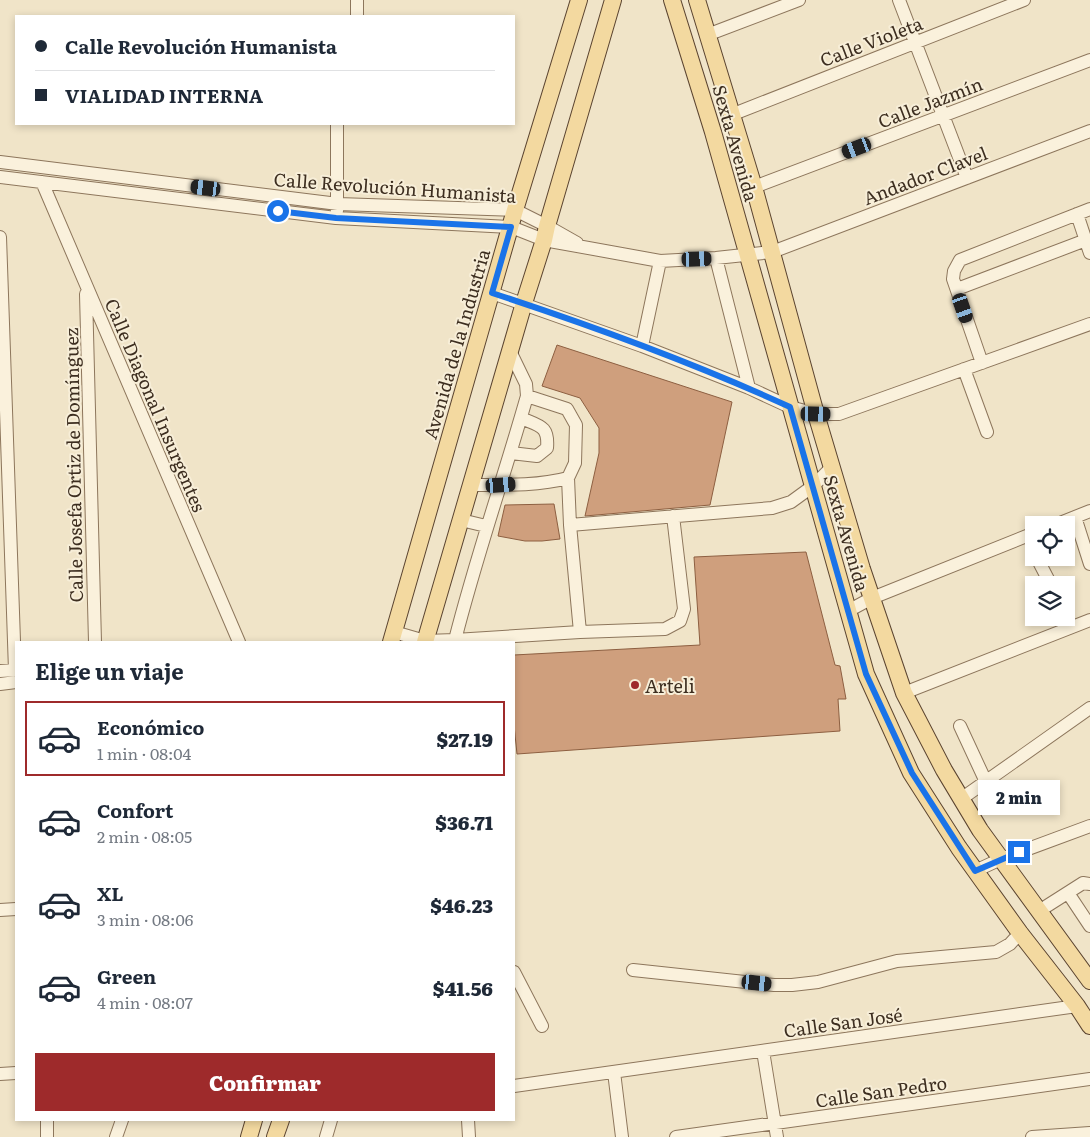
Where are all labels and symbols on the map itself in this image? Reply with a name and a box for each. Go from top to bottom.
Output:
street label: Calle Violeta [816,9,927,73]
street label: Calle Jazmín [874,70,986,134]
street label: Sexta Avenida [706,82,766,205]
car [840,136,873,160]
street label: Andador Clavel [859,139,991,211]
street label: Calle Revolución Humanista [273,165,517,209]
car [190,179,221,197]
route start [267,200,289,222]
street label: Avenida de la Industria [416,245,496,442]
car [681,251,712,267]
car [951,291,974,325]
street label: Calle Diagonal Insurgentes [99,294,213,516]
street label: Calle Josefa Ortiz de Domínguez [57,327,89,603]
car [800,406,831,422]
street label: Sexta Avenida [817,472,877,595]
car [485,476,516,494]
place label: Arteli [645,672,695,699]
marker: Arteli [629,679,641,691]
callout: 2 min [978,780,1060,814]
route end [1008,841,1030,863]
car [741,974,772,992]
street label: Calle San José [782,1000,904,1044]
street label: Calle San Pedro [813,1068,949,1114]

